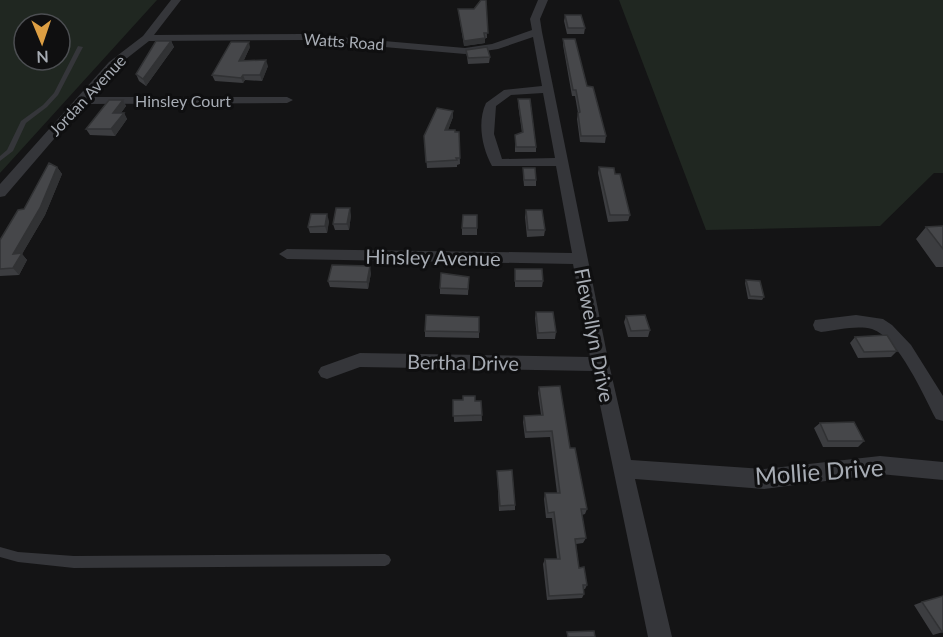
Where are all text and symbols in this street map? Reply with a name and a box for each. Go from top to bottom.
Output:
north arrow [12,12,72,72]
street label: Watts Road [303,29,385,53]
text: N [36,48,49,67]
street label: Jordan Avenue [45,51,129,139]
street label: Hinsley Court [135,91,231,110]
street label: Hinsley Avenue [365,244,501,270]
street label: Flewellyn Drive [570,266,620,404]
street label: Bertha Drive [407,349,519,375]
street label: Mollie Drive [754,452,884,490]

